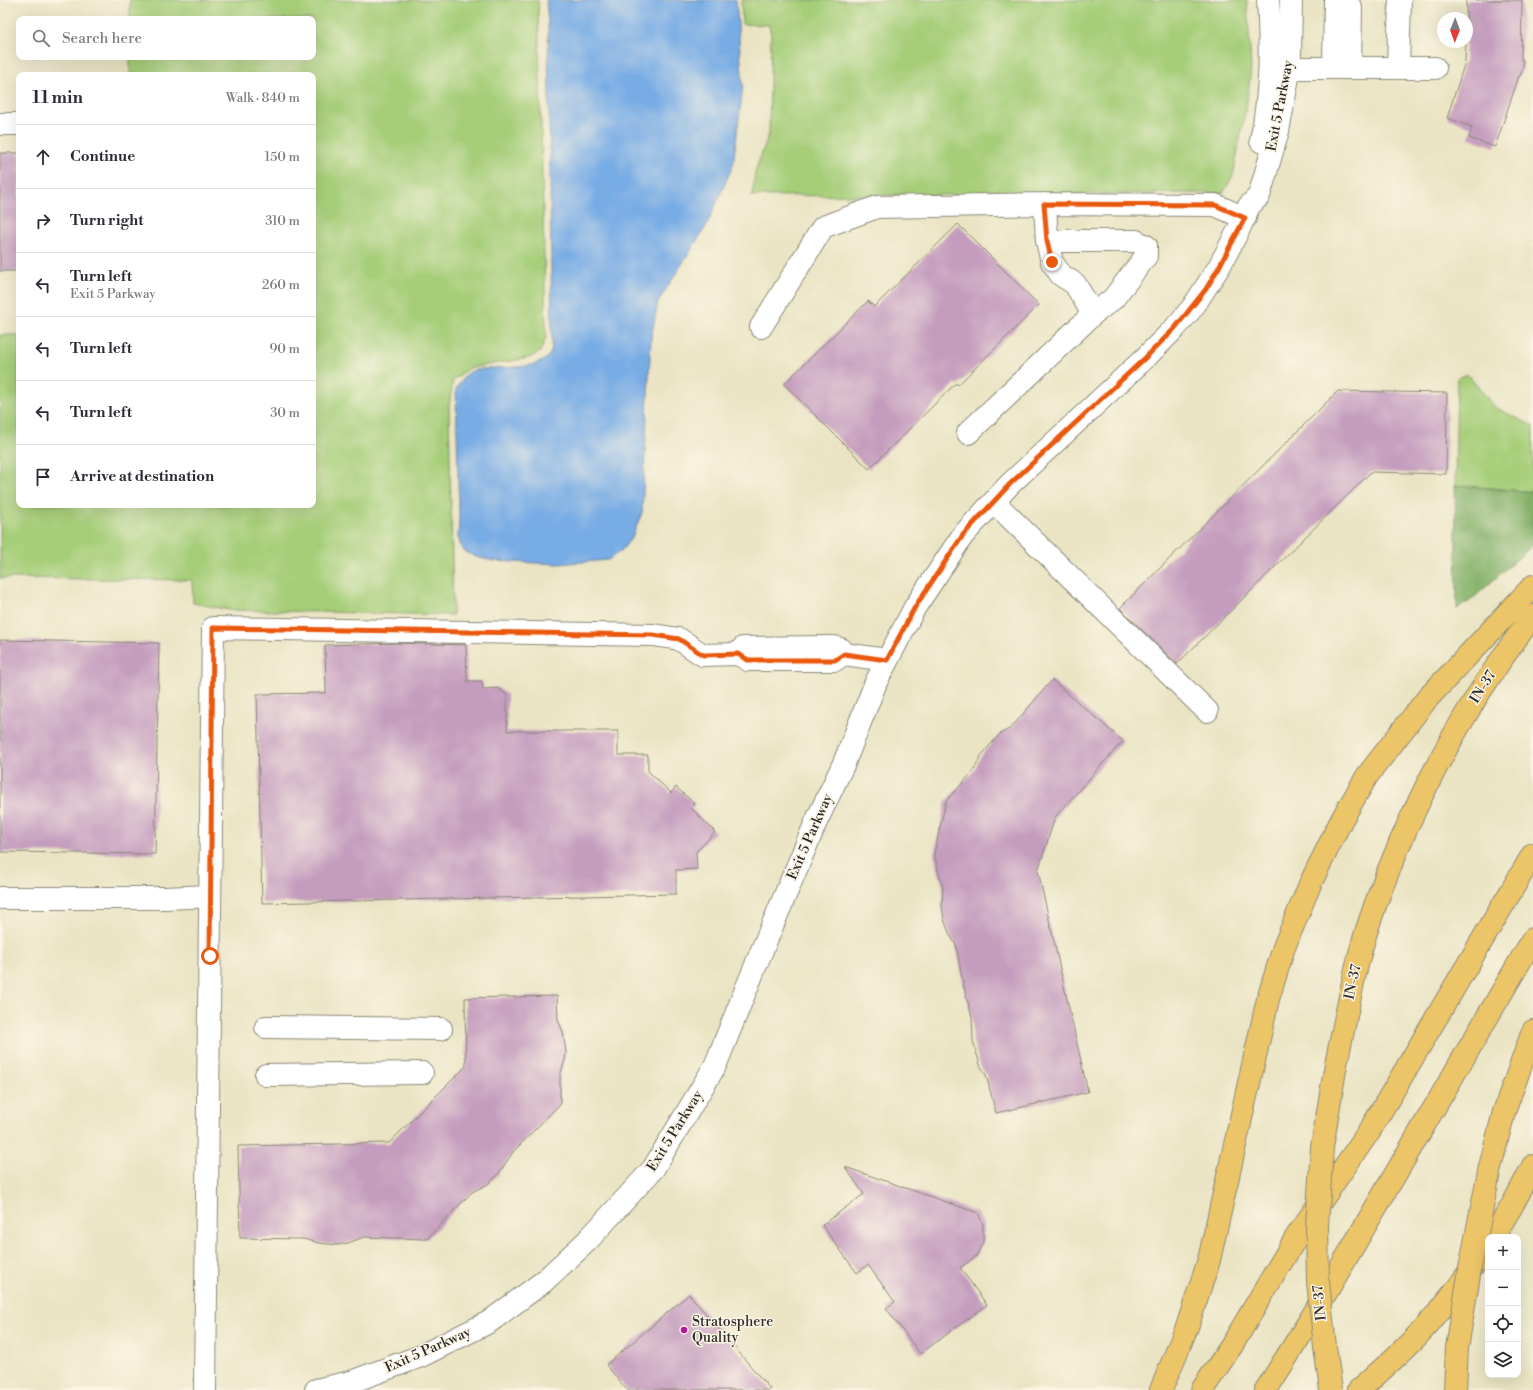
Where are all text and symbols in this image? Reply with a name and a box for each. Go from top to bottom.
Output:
north arrow [1437,12,1473,48]
search box [16,16,316,60]
icon: search [30,27,52,49]
text: Search here [62,29,142,48]
street label: Exit 5 Parkway [1262,59,1298,153]
text: 11 min [32,87,83,109]
text: Walk · 840 m [226,90,300,106]
icon: ahead [32,146,54,168]
text: Continue [70,147,135,166]
text: 150 m [265,149,300,165]
icon: right [32,210,54,232]
text: Turn right [70,211,144,230]
text: 310 m [265,213,300,229]
route end [1043,253,1061,271]
text: Turn left [70,267,132,286]
icon: left [32,274,54,296]
text: 260 m [262,277,300,293]
text: Exit 5 Parkway [70,286,156,302]
icon: left [32,338,54,360]
text: Turn left [70,339,132,358]
text: 90 m [269,341,300,357]
icon: left [32,402,54,424]
text: Turn left [70,403,132,422]
text: 30 m [270,405,300,421]
icon: arrive [32,466,54,488]
text: Arrive at destination [70,467,214,486]
street label: IN-37 [1466,667,1500,707]
street label: Exit 5 Parkway [783,791,837,883]
route start [201,947,219,965]
street label: IN-37 [1340,963,1366,1001]
street label: Exit 5 Parkway [643,1087,707,1175]
map controls [1485,1234,1521,1378]
button: + [1485,1234,1521,1270]
button: − [1485,1270,1521,1306]
street label: IN-37 [1309,1284,1331,1322]
button: locate [1485,1306,1521,1342]
place label: Stratosphere Quality [692,1313,773,1347]
street label: Exit 5 Parkway [382,1323,474,1377]
marker: Stratosphere Quality [679,1325,689,1335]
button: layers [1485,1342,1521,1378]

